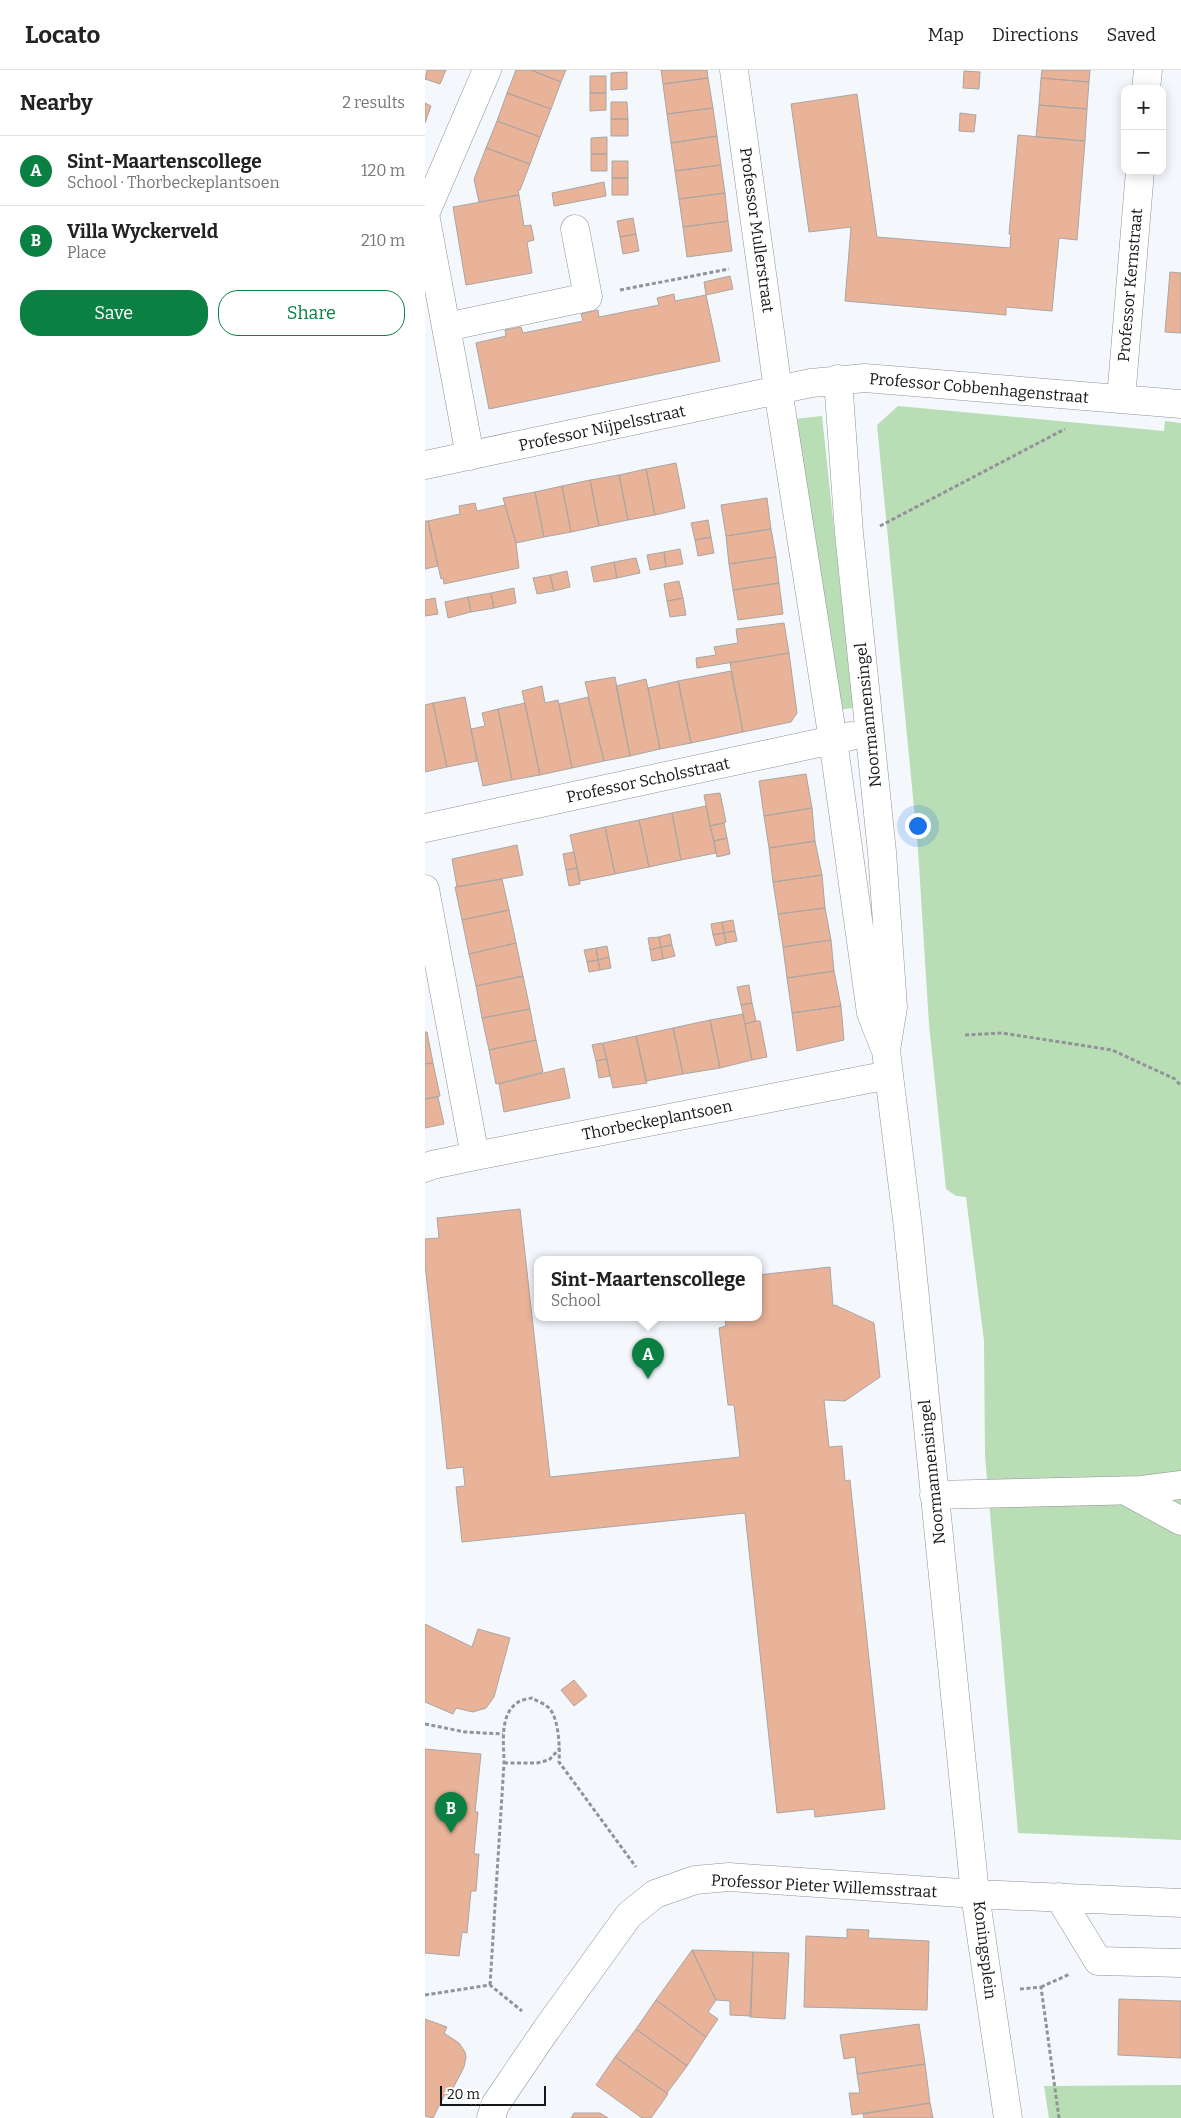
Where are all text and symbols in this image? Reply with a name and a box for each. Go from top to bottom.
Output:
text: Locato [25,21,100,49]
text: Map [928,24,964,46]
text: Directions [992,24,1079,46]
text: Saved [1107,24,1156,46]
map controls [1121,85,1166,175]
button: + [1121,85,1166,130]
text: Nearby [20,90,93,116]
text: 2 results [342,93,405,112]
button: − [1121,130,1166,175]
street label: Professor Mullerstraat [736,146,778,314]
text: Sint-Maartenscollege [67,150,262,173]
text: A [30,161,42,180]
text: 120 m [361,161,405,180]
text: School · Thorbeckeplantsoen [67,173,280,192]
street label: Professor Kernstraat [1114,207,1146,362]
text: Villa Wyckerveld [67,220,218,243]
text: B [31,231,41,250]
text: 210 m [361,231,405,250]
text: Place [67,243,106,262]
button: Save [20,290,208,336]
button: Share [218,290,405,336]
street label: Professor Cobbenhagenstraat [868,369,1090,407]
street label: Professor Nijpelsstraat [517,401,687,455]
street label: Noormannensingel [851,641,885,788]
street label: Professor Scholsstraat [565,753,731,807]
your location [905,813,931,839]
street label: Thorbeckeplantsoen [580,1096,734,1144]
popup [534,1256,762,1321]
text: Sint-Maartenscollege [551,1268,745,1291]
text: School [551,1291,601,1310]
pin: A [632,1338,664,1379]
street label: Noormannensingel [915,1398,949,1545]
pin: B [435,1792,467,1833]
street label: Professor Pieter Willemsstraat [710,1871,938,1901]
street label: Koningsplein [970,1900,1000,2000]
scale bar [440,2083,546,2106]
text: 20 m [447,2086,480,2103]

